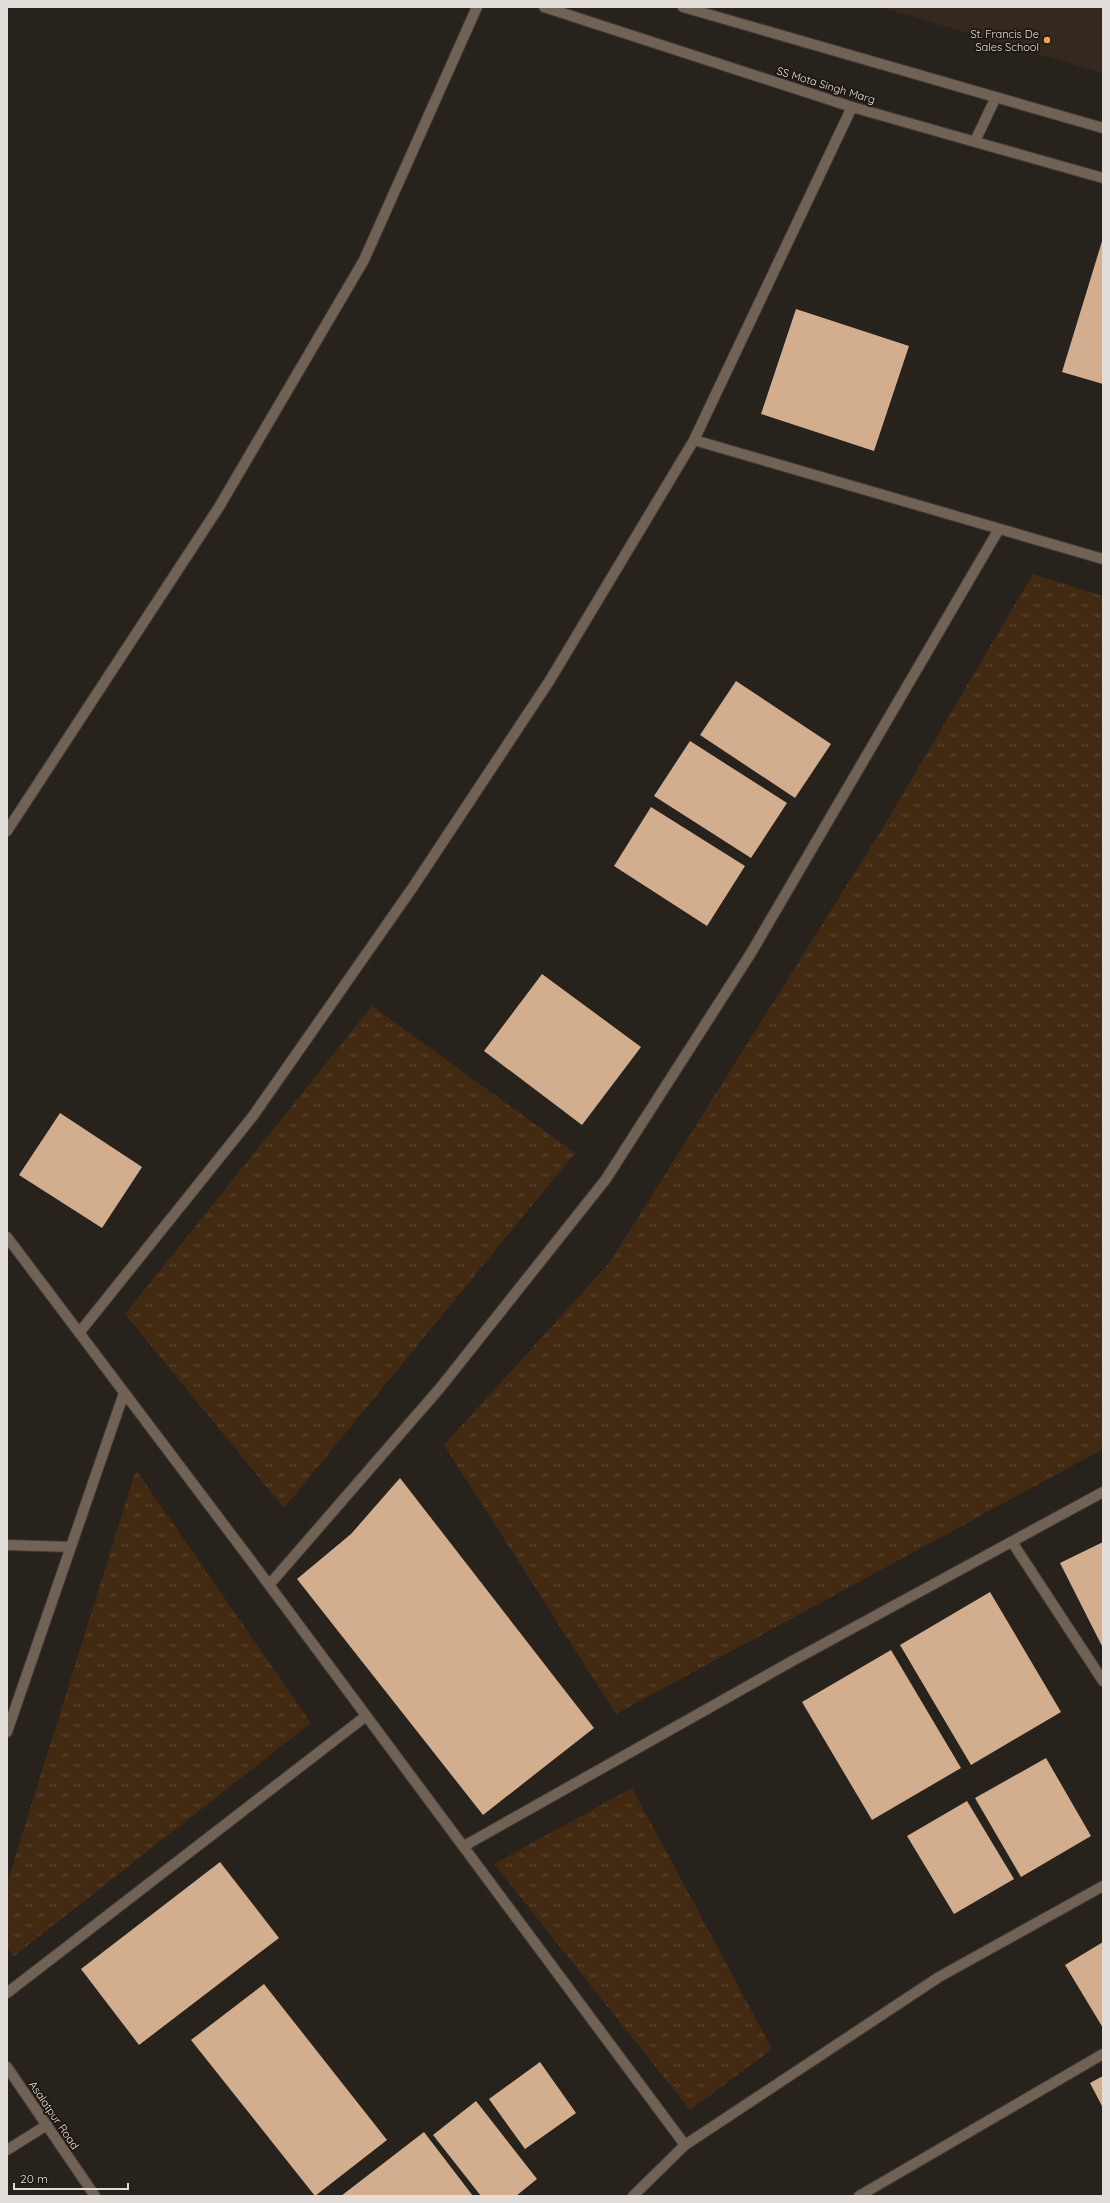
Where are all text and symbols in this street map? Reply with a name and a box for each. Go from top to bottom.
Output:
place label: St. Francis De Sales School [970,27,1039,54]
marker: St. Francis De Sales School [1042,35,1052,45]
street label: SS Mota Singh Marg [775,63,877,107]
street label: Asalatpur Road [26,2078,82,2152]
scale bar [14,2165,128,2191]
text: 20 m [20,2171,48,2186]

